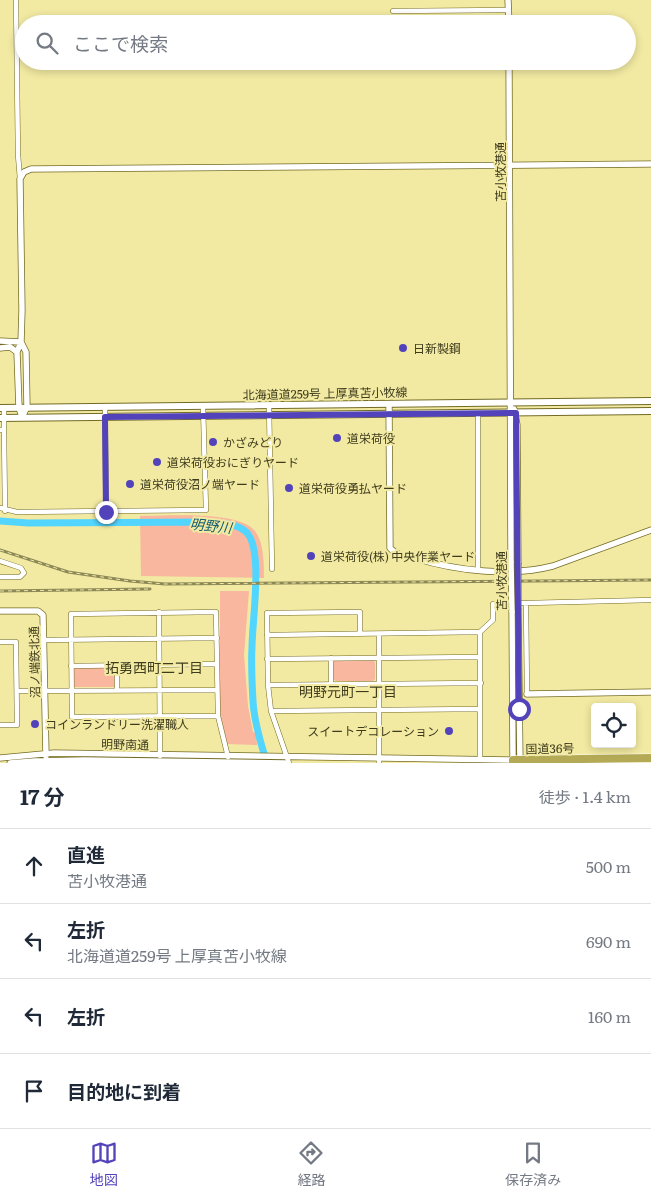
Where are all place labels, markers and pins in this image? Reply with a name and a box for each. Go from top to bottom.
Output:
place label: 日新製鋼 [413,339,461,357]
marker: 日新製鋼 [397,342,409,354]
place label: 道栄荷役 [347,429,395,447]
marker: 道栄荷役 [331,432,343,444]
place label: かざみどり [223,433,283,451]
marker: かざみどり [207,436,219,448]
place label: 道栄荷役おにぎりヤード [167,453,299,471]
marker: 道栄荷役おにぎりヤード [151,456,163,468]
place label: 道栄荷役沼ノ端ヤード [140,475,260,493]
marker: 道栄荷役沼ノ端ヤード [124,478,136,490]
place label: 道栄荷役勇払ヤード [299,479,407,497]
marker: 道栄荷役勇払ヤード [283,482,295,494]
place label: 道栄荷役(株) 中央作業ヤード [321,547,475,565]
marker: 道栄荷役(株) 中央作業ヤード [305,550,317,562]
place label: コインランドリー洗濯職人 [45,715,189,733]
marker: コインランドリー洗濯職人 [29,718,41,730]
place label: スイートデコレーション [307,722,439,740]
marker: スイートデコレーション [443,725,455,737]

